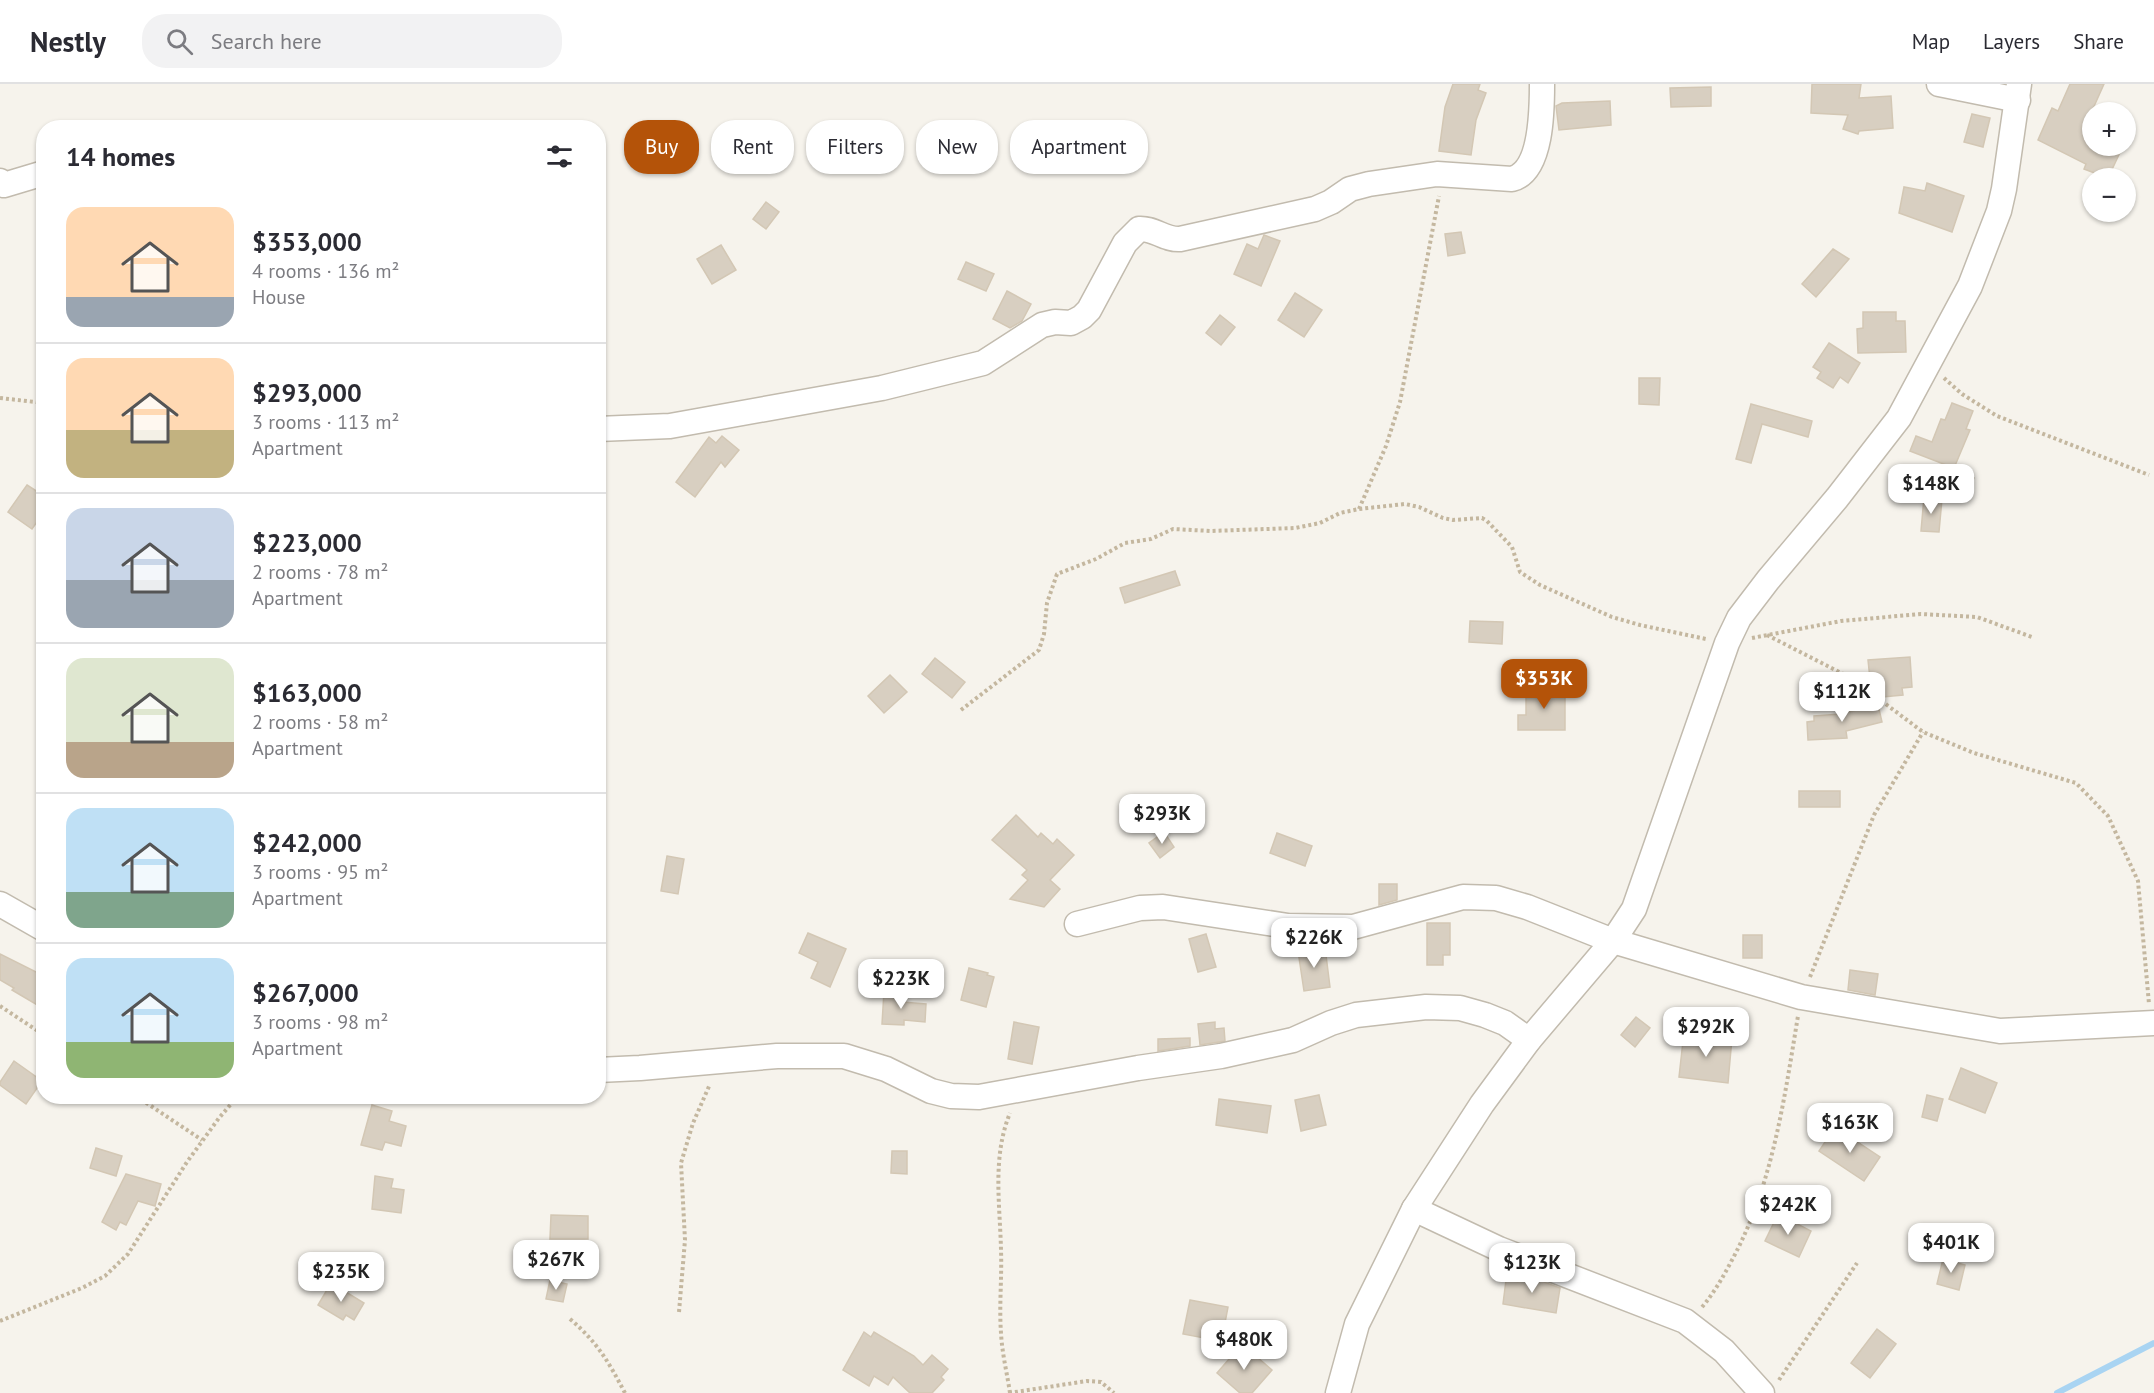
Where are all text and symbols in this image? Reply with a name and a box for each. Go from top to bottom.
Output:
search box [142,14,562,68]
text: Nestly [30,23,106,60]
icon: search [163,25,196,58]
text: Search here [211,27,322,55]
text: Map [1912,28,1950,55]
text: Layers [1983,28,2040,55]
text: Share [2073,28,2124,55]
map controls [2082,102,2136,222]
button: + [2082,102,2136,156]
chip: Buy [624,120,699,174]
chip: Rent [711,120,794,174]
chip: Filters [806,120,904,174]
chip: New [916,120,998,174]
chip: Apartment [1010,120,1148,174]
text: 14 homes [66,140,175,173]
icon: filters [543,140,576,173]
button: − [2082,168,2136,222]
text: $353,000 [252,225,362,258]
icon: home [114,231,186,303]
text: 4 rooms · 136 m² [252,258,399,284]
text: House [252,284,306,310]
text: $293,000 [252,376,362,409]
icon: home [114,382,186,454]
text: 3 rooms · 113 m² [252,409,399,435]
text: Apartment [252,435,343,461]
pin: $148K [1889,464,1973,515]
text: $148K [1902,470,1960,496]
text: $223,000 [252,526,362,559]
icon: home [114,532,186,604]
text: 2 rooms · 78 m² [252,559,388,585]
text: Apartment [252,585,343,611]
pin: $353K [1502,659,1586,710]
text: $353K [1515,665,1573,691]
pin: $112K [1800,672,1884,723]
text: $163,000 [252,676,362,709]
text: $112K [1813,678,1871,704]
icon: home [114,682,186,754]
text: 2 rooms · 58 m² [252,709,388,735]
text: Apartment [252,735,343,761]
pin: $293K [1120,794,1204,845]
text: $293K [1133,800,1191,826]
text: $242,000 [252,826,362,859]
icon: home [114,832,186,904]
text: 3 rooms · 95 m² [252,859,388,885]
text: Apartment [252,885,343,911]
pin: $226K [1272,918,1356,969]
text: $226K [1285,924,1343,950]
pin: $223K [859,959,943,1010]
text: $223K [872,965,930,991]
text: $267,000 [252,976,359,1009]
icon: home [114,982,186,1054]
pin: $292K [1664,1007,1748,1058]
text: 3 rooms · 98 m² [252,1009,388,1035]
text: $292K [1677,1013,1735,1039]
text: Apartment [252,1035,343,1061]
pin: $163K [1808,1103,1892,1154]
text: $163K [1821,1109,1879,1135]
pin: $242K [1746,1185,1830,1236]
text: $242K [1759,1191,1817,1217]
pin: $401K [1909,1223,1993,1274]
text: $401K [1922,1229,1980,1255]
pin: $267K [514,1240,598,1291]
pin: $123K [1490,1243,1574,1294]
text: $267K [527,1246,585,1272]
text: $123K [1503,1249,1561,1275]
pin: $235K [299,1252,383,1303]
text: $235K [312,1258,370,1284]
pin: $480K [1202,1320,1286,1371]
text: $480K [1215,1326,1273,1352]

